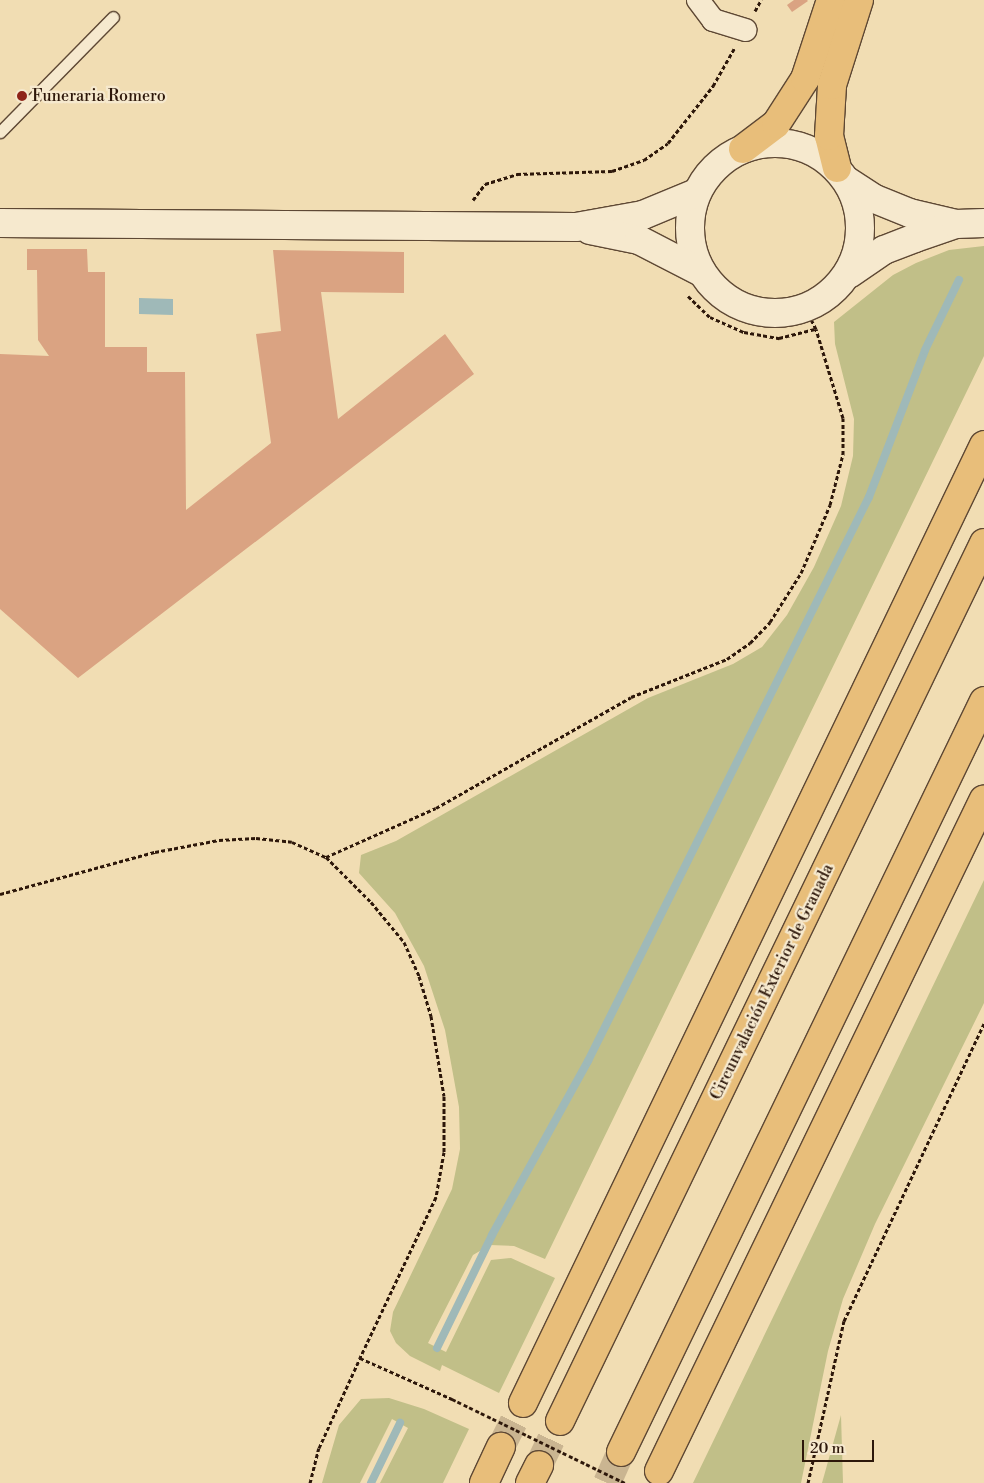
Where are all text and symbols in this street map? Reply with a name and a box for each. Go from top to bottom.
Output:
place label: Funeraria Romero [32,86,166,106]
marker: Funeraria Romero [16,90,28,102]
street label: Circunvalación Exterior de Granada [706,861,838,1103]
scale bar [804,1430,876,1462]
text: 20 m [810,1439,845,1458]

